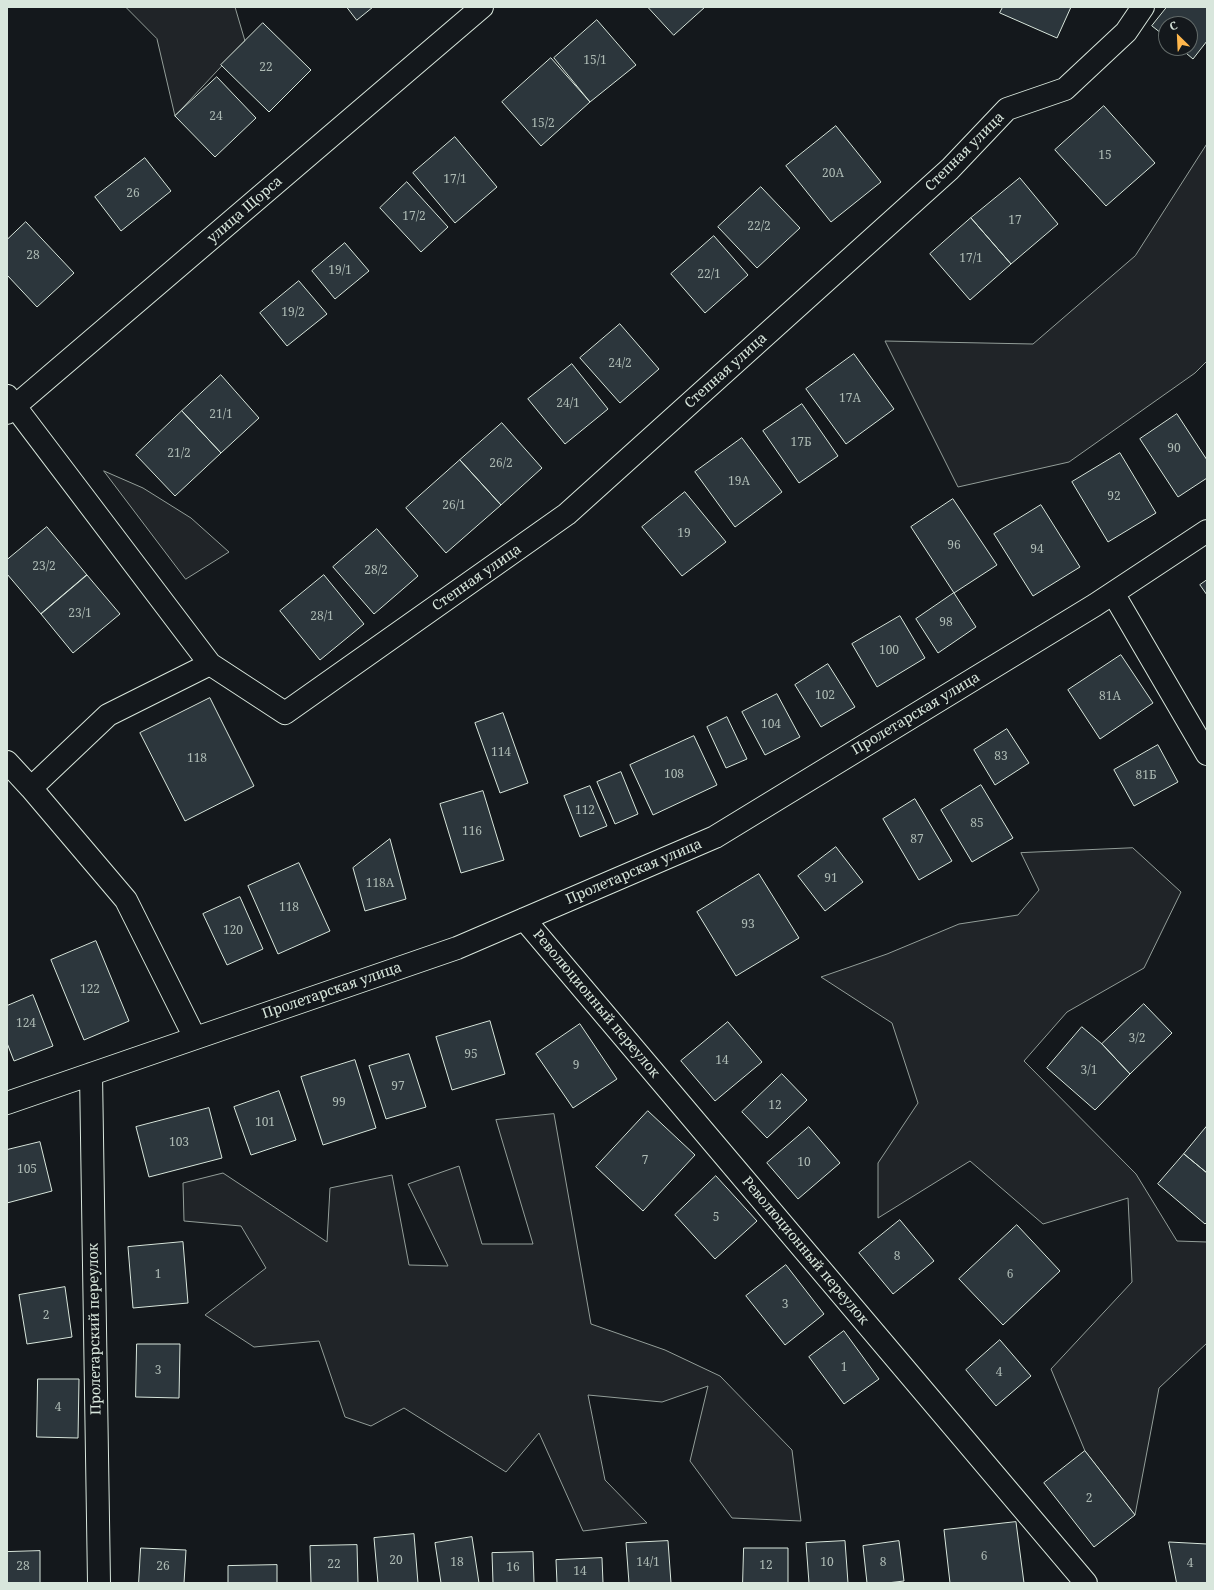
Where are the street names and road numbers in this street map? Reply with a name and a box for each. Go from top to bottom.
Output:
street label: Степная улица [922,109,1008,195]
street label: улица Щорса [204,173,286,247]
street label: Степная улица [681,330,771,412]
street label: Степная улица [429,541,525,615]
street label: Пролетарская улица [849,669,983,759]
street label: Пролетарская улица [563,836,705,908]
street label: Революционный переулок [529,927,663,1081]
street label: Пролетарская улица [260,959,404,1023]
street label: Революционный переулок [738,1174,872,1328]
street label: Пролетарский переулок [85,1243,105,1415]

